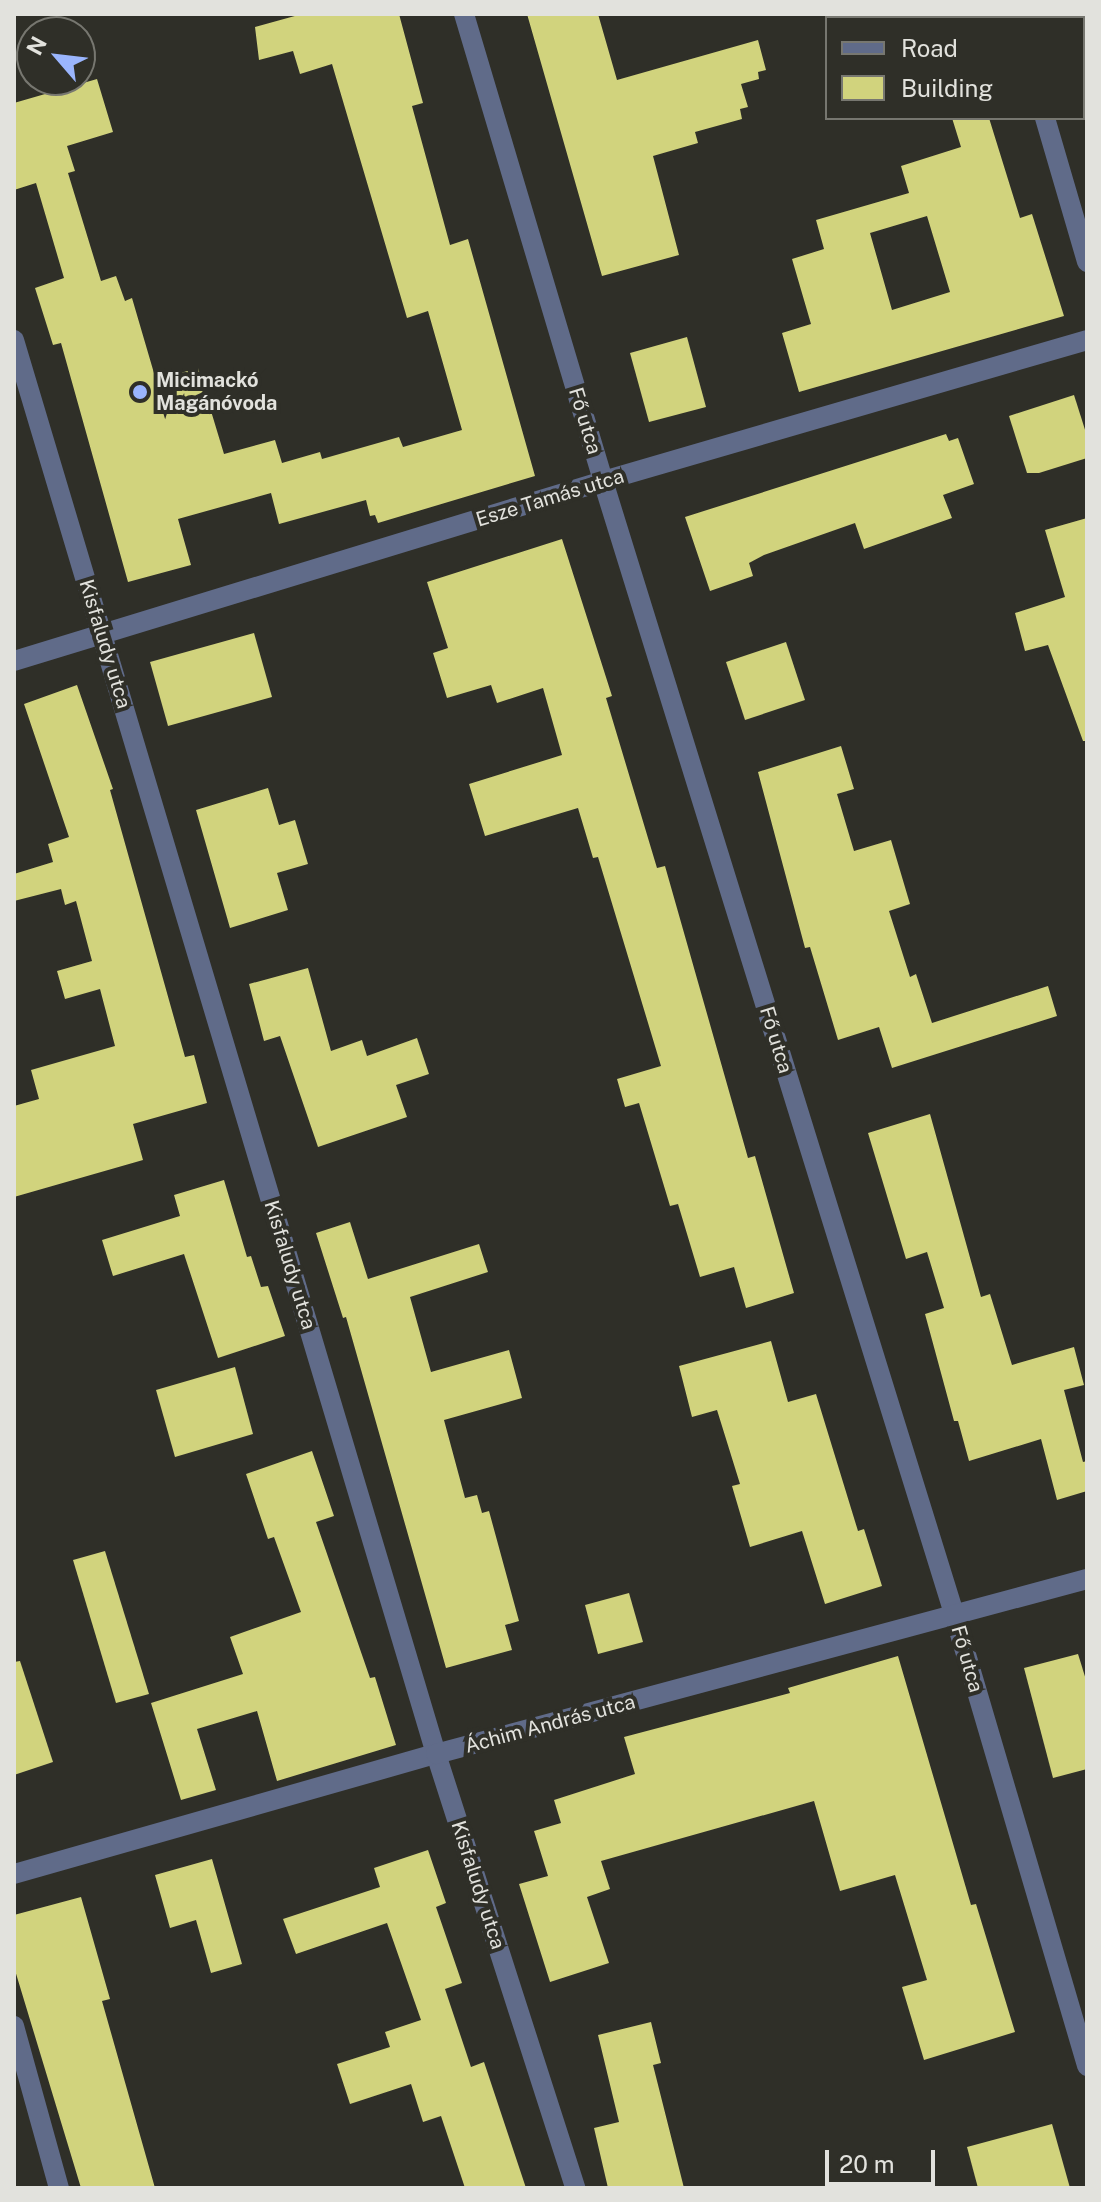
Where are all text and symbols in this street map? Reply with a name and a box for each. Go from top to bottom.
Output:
north arrow [16,16,96,96]
legend [825,16,1085,120]
text: N [21,32,52,59]
text: Road [901,34,958,62]
text: Building [901,74,993,102]
place label: Micimackó Magánóvoda [156,368,277,415]
marker: Micimackó Magánóvoda [131,383,149,401]
street label: Fő utca [563,385,607,457]
street label: Esze Tamás utca [473,464,627,532]
street label: Kisfaludy utca [74,577,136,711]
street label: Fő utca [754,1004,798,1076]
street label: Kisfaludy utca [259,1198,321,1332]
street label: Fő utca [946,1623,988,1695]
street label: Áchim András utca [462,1690,638,1758]
street label: Kisfaludy utca [446,1818,510,1952]
scale bar [829,2134,939,2184]
text: 20 m [839,2150,895,2178]

